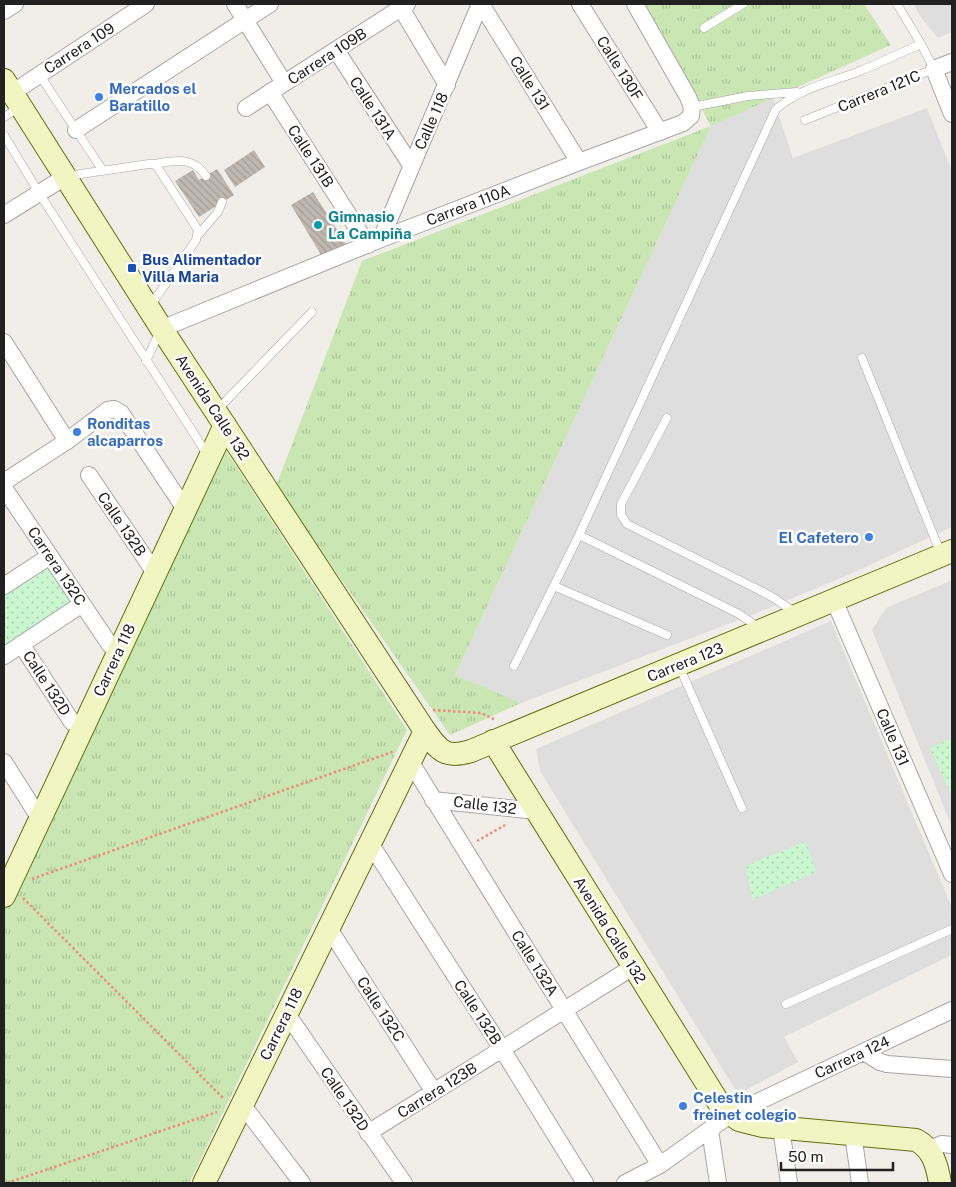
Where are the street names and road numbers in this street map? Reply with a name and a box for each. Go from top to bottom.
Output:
street label: Carrera 109 [41,19,117,77]
street label: Carrera 109B [284,24,370,88]
street label: Calle 130F [594,33,646,103]
street label: Calle 131 [507,53,553,113]
street label: Carrera 121C [835,67,923,115]
street label: Calle 131A [346,73,400,143]
street label: Calle 118 [411,90,451,152]
street label: Calle 131B [285,122,337,190]
street label: Carrera 110A [424,181,513,229]
street label: Avenida Calle 132 [173,351,254,463]
street label: Calle 132B [94,489,150,559]
street label: Carrera 132C [25,524,89,608]
street label: Carrera 118 [90,621,138,699]
street label: Carrera 123 [644,639,726,685]
street label: Calle 132D [20,647,74,719]
street label: Calle 131 [873,706,913,768]
street label: Calle 132 [452,793,518,817]
street label: Avenida Calle 132 [570,874,650,986]
street label: Calle 132A [508,927,562,999]
street label: Calle 132C [354,973,408,1045]
street label: Calle 132B [451,977,505,1047]
street label: Carrera 118 [256,985,306,1063]
street label: Carrera 124 [812,1032,892,1082]
street label: Carrera 123B [394,1059,480,1121]
street label: Calle 132D [317,1064,373,1134]

